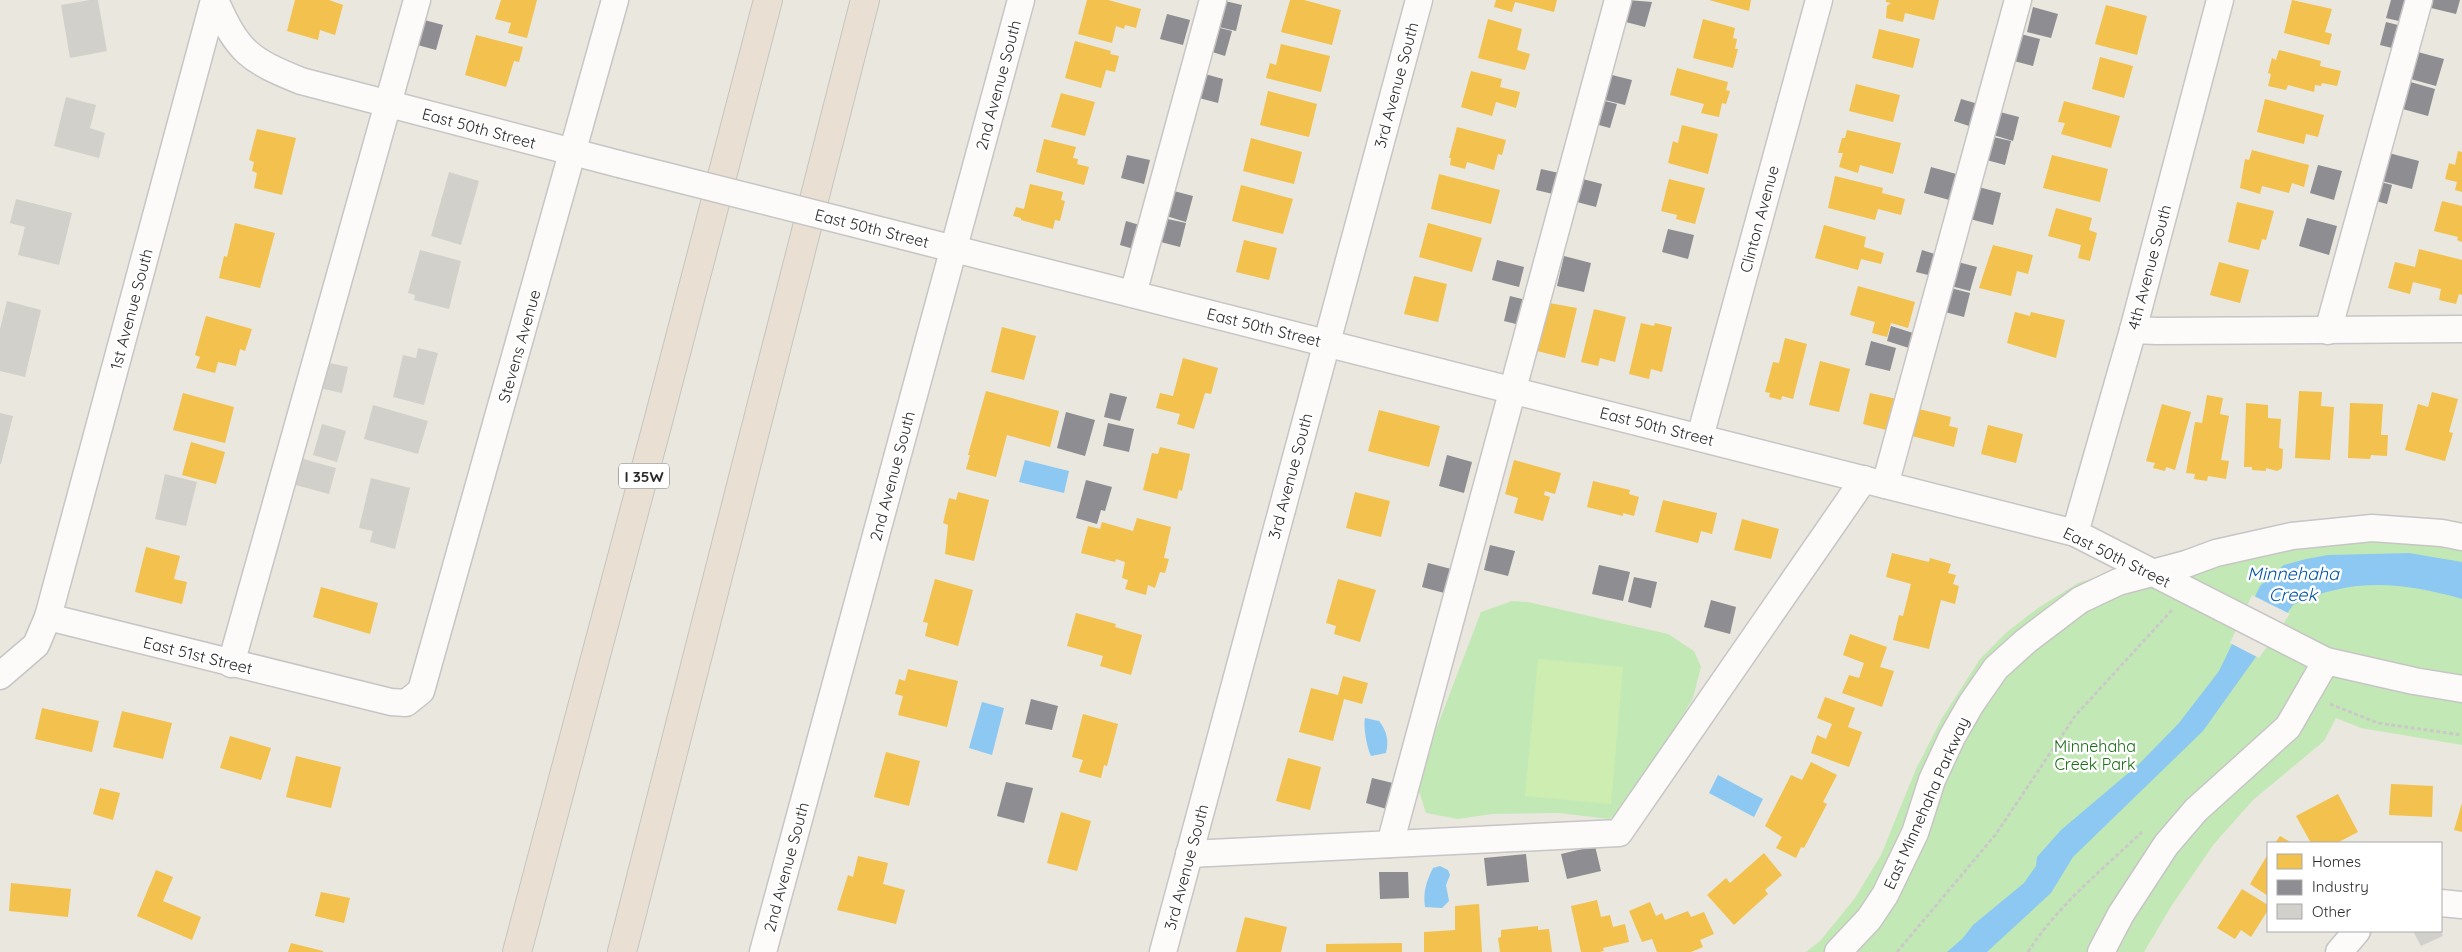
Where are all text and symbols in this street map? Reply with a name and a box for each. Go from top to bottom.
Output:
street label: 2nd Avenue South [971,18,1025,152]
street label: 3rd Avenue South [1370,20,1422,150]
street label: East 50th Street [420,103,538,153]
street label: Clinton Avenue [1735,163,1783,275]
street label: 4th Avenue South [2123,202,2175,332]
street label: East 50th Street [813,204,931,252]
street label: 1st Avenue South [105,246,157,372]
street label: Stevens Avenue [493,287,545,405]
street label: East 50th Street [1205,303,1323,351]
street label: East 50th Street [1598,402,1716,450]
street label: 2nd Avenue South [865,409,919,543]
street label: 3rd Avenue South [1264,411,1316,541]
road number: I 35W [619,464,669,488]
street label: East 50th Street [2060,522,2174,592]
water label: Minnehaha Creek [2247,562,2340,606]
street label: East 51st Street [141,632,255,678]
street label: East Minnehaha Parkway [1879,714,1973,892]
park label: Minnehaha Creek Park [2054,736,2136,774]
street label: 2nd Avenue South [759,800,813,934]
street label: 3rd Avenue South [1160,802,1212,932]
legend [2267,842,2442,932]
text: Homes [2312,852,2361,871]
text: Industry [2312,877,2369,896]
text: Other [2312,902,2352,921]

